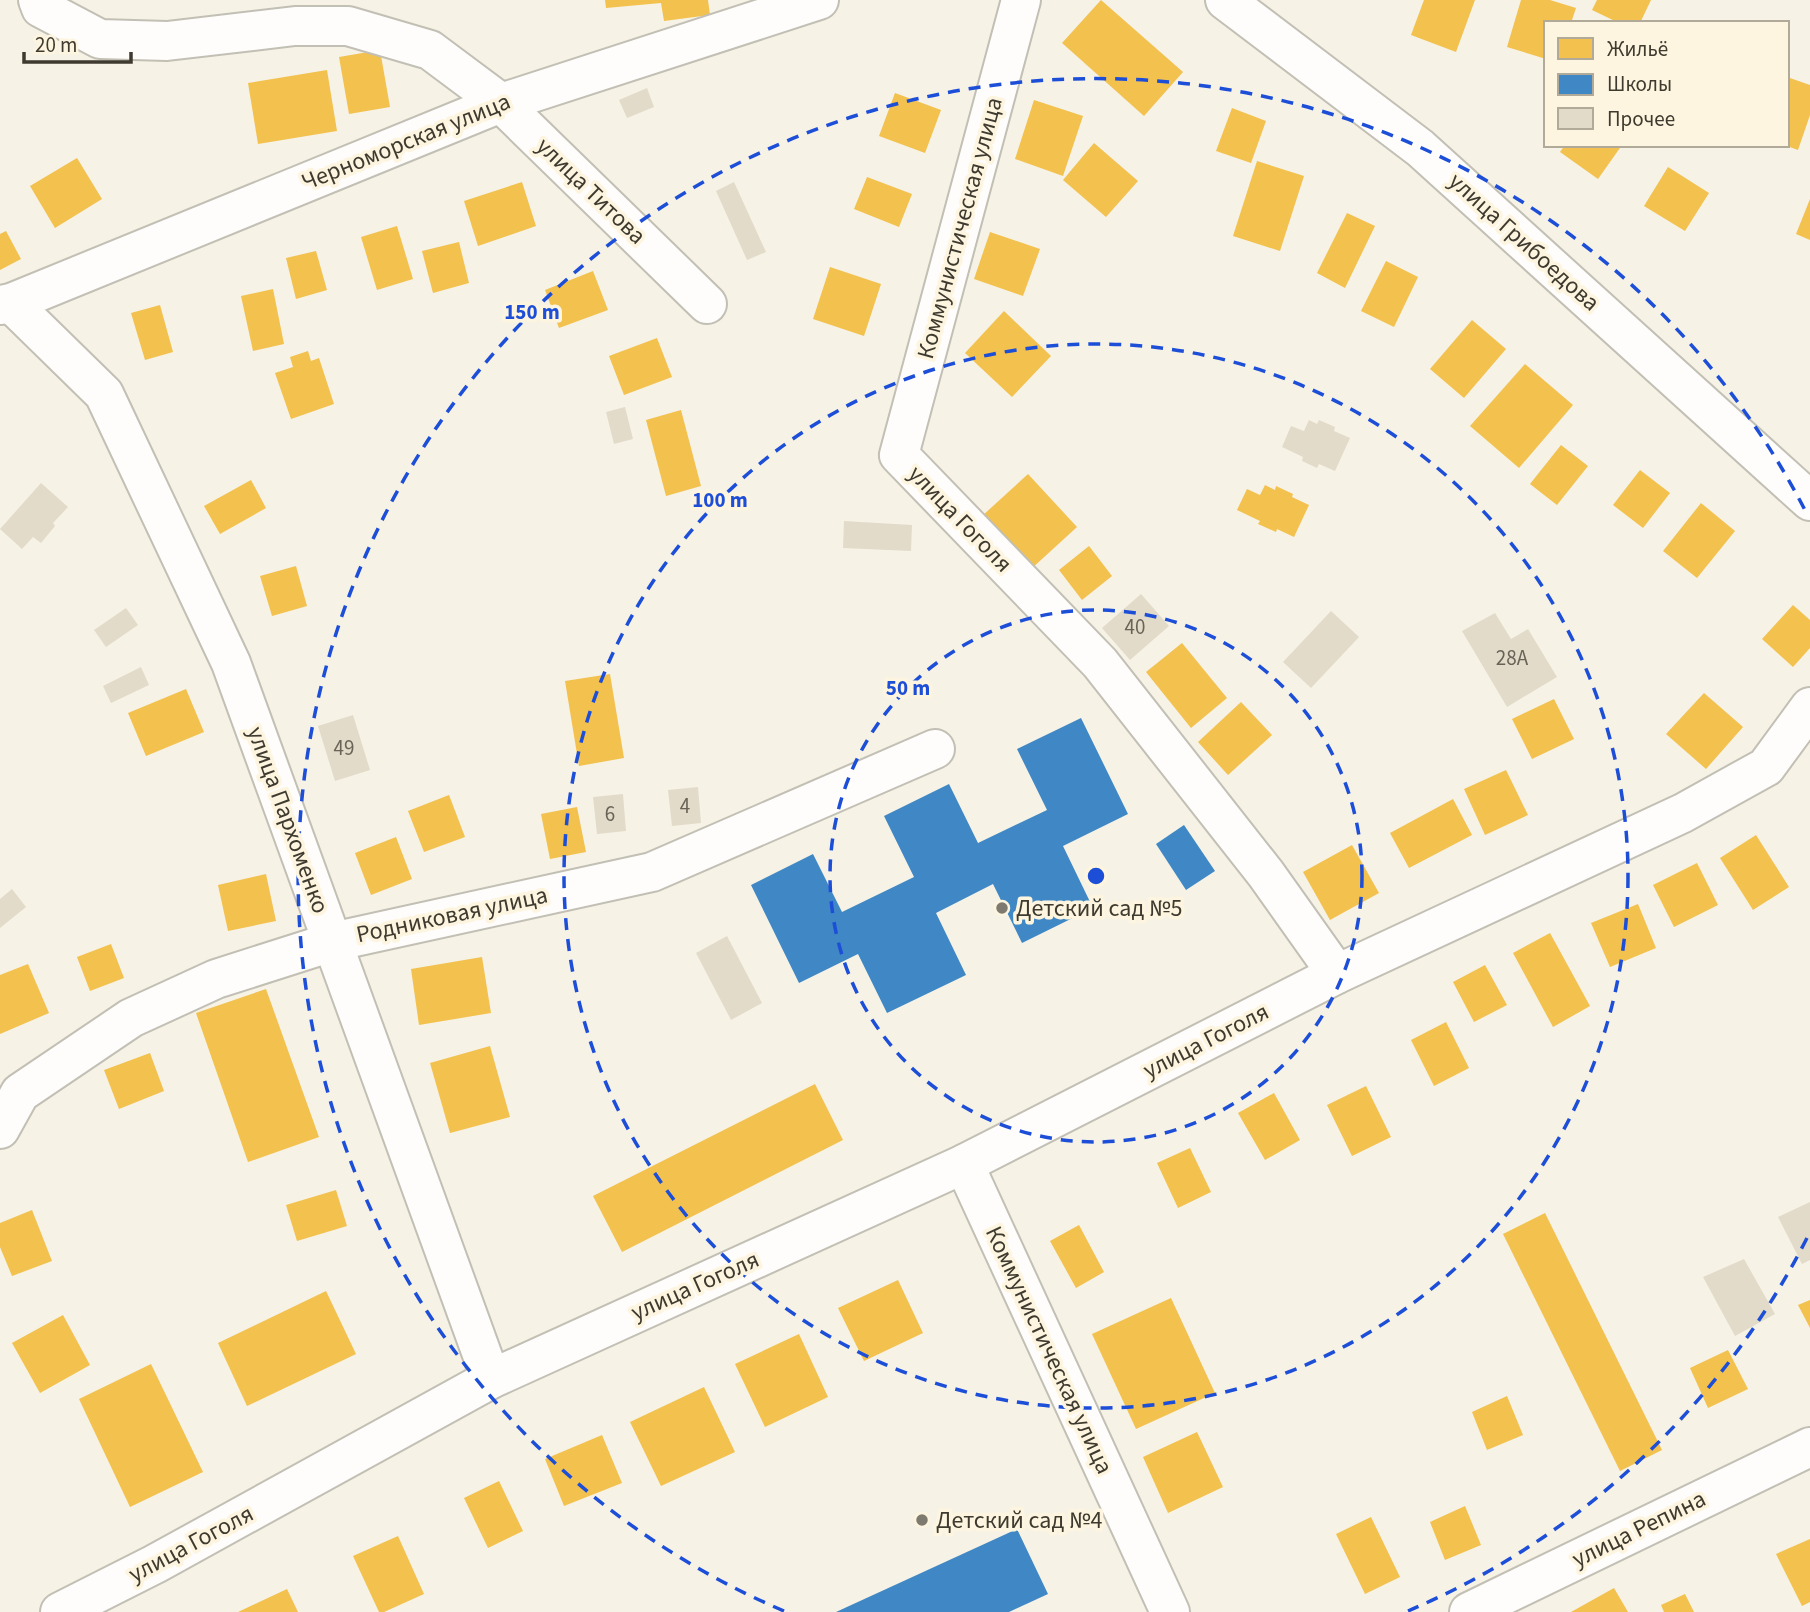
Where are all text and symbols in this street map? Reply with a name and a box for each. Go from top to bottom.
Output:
scale bar [24,21,131,65]
legend [1544,21,1789,147]
text: 20 m [35,30,77,60]
text: Жильё [1607,34,1668,64]
text: Школы [1607,69,1672,99]
street label: Черноморская улица [296,84,516,200]
street label: Коммунистическая улица [908,93,1012,363]
text: Прочее [1607,104,1675,134]
street label: улица Титова [528,129,654,253]
street label: улица Грибоедова [1441,164,1607,320]
text: 150 m [504,297,560,327]
street label: улица Гоголя [900,458,1020,580]
text: 100 m [692,485,748,515]
house number: 40 [1125,612,1145,642]
house number: 28А [1496,643,1529,673]
text: 50 m [886,673,930,703]
street label: улица Пархоменко [238,722,338,918]
house number: 49 [334,733,354,763]
house number: 4 [680,791,690,821]
house number: 6 [605,799,615,829]
centre of rings [1084,864,1108,888]
street label: Родниковая улица [353,878,551,952]
place label: Детский сад №5 [1016,891,1182,926]
marker: Детский сад №5 [994,900,1010,916]
street label: улица Гоголя [1137,994,1275,1088]
street label: Коммунистическая улица [976,1220,1122,1480]
street label: улица Гоголя [625,1242,765,1330]
street label: улица Репина [1566,1481,1712,1577]
street label: улица Гоголя [122,1496,260,1592]
place label: Детский сад №4 [936,1503,1102,1538]
marker: Детский сад №4 [914,1512,930,1528]

